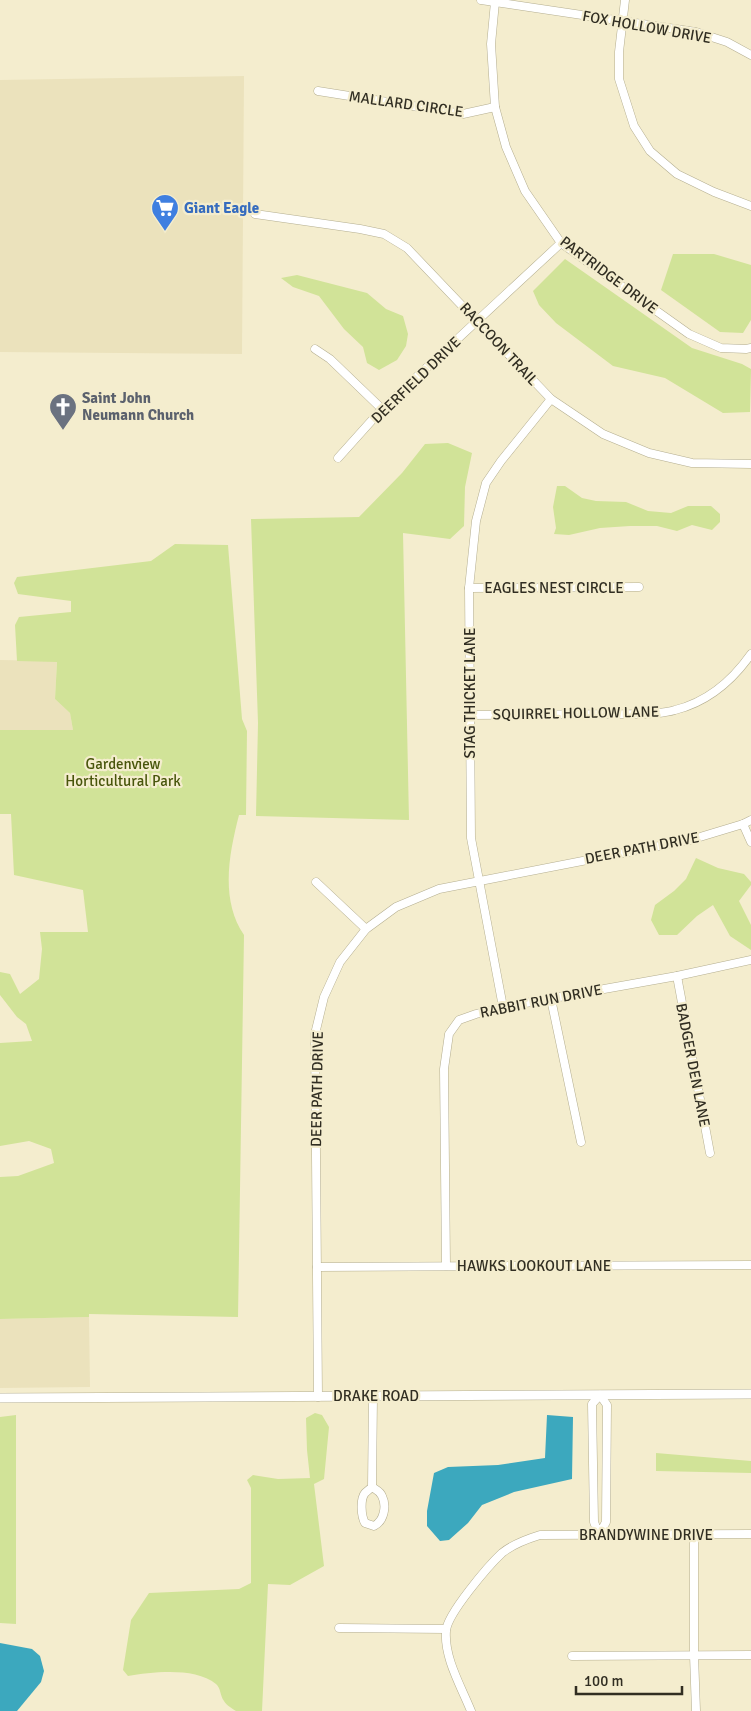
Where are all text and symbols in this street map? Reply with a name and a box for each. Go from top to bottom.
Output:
street label: FOX HOLLOW DRIVE [581,7,713,47]
street label: MALLARD CIRCLE [348,87,464,121]
supermarket icon: Giant Eagle [150,193,180,232]
place label: Giant Eagle [184,199,259,217]
street label: PARTRIDGE DRIVE [557,232,661,318]
street label: RACCOON TRAIL [456,299,542,389]
street label: DEERFIELD DRIVE [368,333,464,427]
place label: Saint John Neumann Church [82,389,194,424]
church icon: Saint John Neumann Church [48,392,78,431]
street label: EAGLES NEST CIRCLE [484,579,624,597]
street label: STAG THICKET LANE [461,628,479,758]
street label: SQUIRREL HOLLOW LANE [493,703,659,723]
park label: Gardenview Horticultural Park [65,755,181,790]
street label: DEER PATH DRIVE [583,828,701,868]
street label: RABBIT RUN DRIVE [478,980,604,1022]
street label: BADGER DEN LANE [672,1002,714,1128]
street label: DEER PATH DRIVE [307,1031,327,1147]
street label: HAWKS LOOKOUT LANE [457,1257,611,1275]
street label: DRAKE ROAD [333,1387,419,1405]
street label: BRANDYWINE DRIVE [579,1526,713,1544]
scale bar [576,1664,682,1696]
text: 100 m [584,1672,624,1690]

